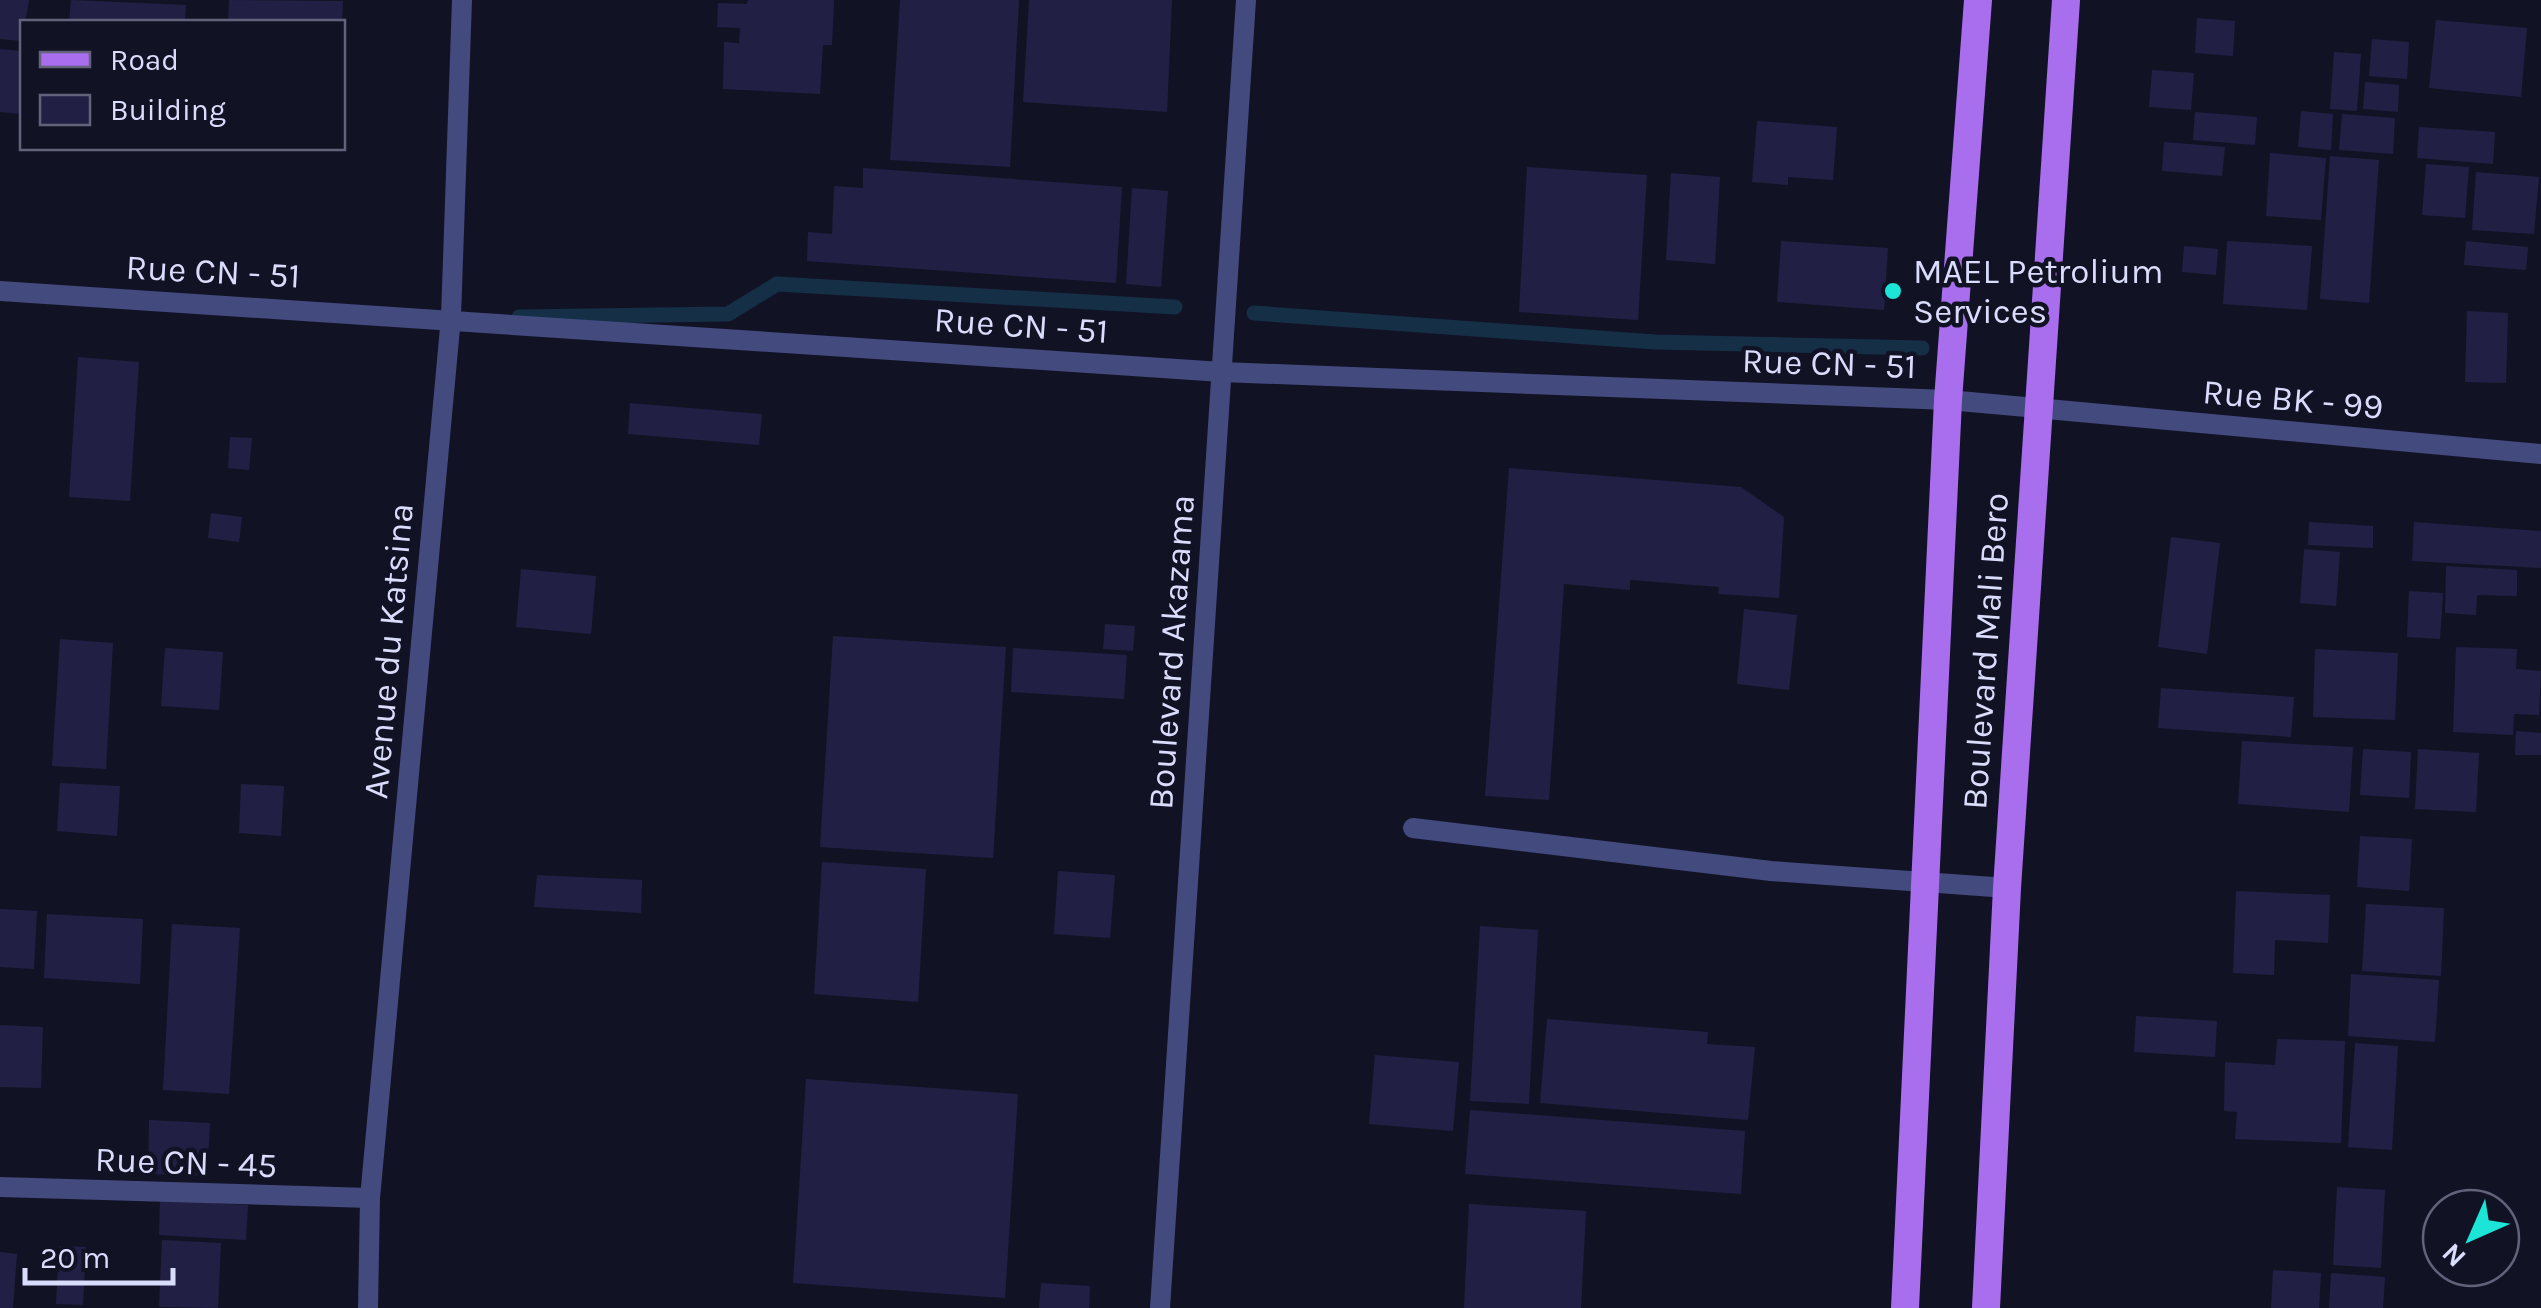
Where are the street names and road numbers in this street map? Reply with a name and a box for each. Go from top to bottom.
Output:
street label: Rue CN - 51 [125,246,301,297]
street label: Rue CN - 51 [933,299,1109,352]
street label: Rue CN - 51 [1741,340,1917,387]
street label: Rue BK - 99 [2201,371,2385,428]
street label: Boulevard Mali Bero [1954,491,2017,811]
street label: Boulevard Akazama [1140,493,1203,811]
street label: Avenue du Katsina [355,501,422,801]
street label: Rue CN - 45 [94,1139,278,1186]

